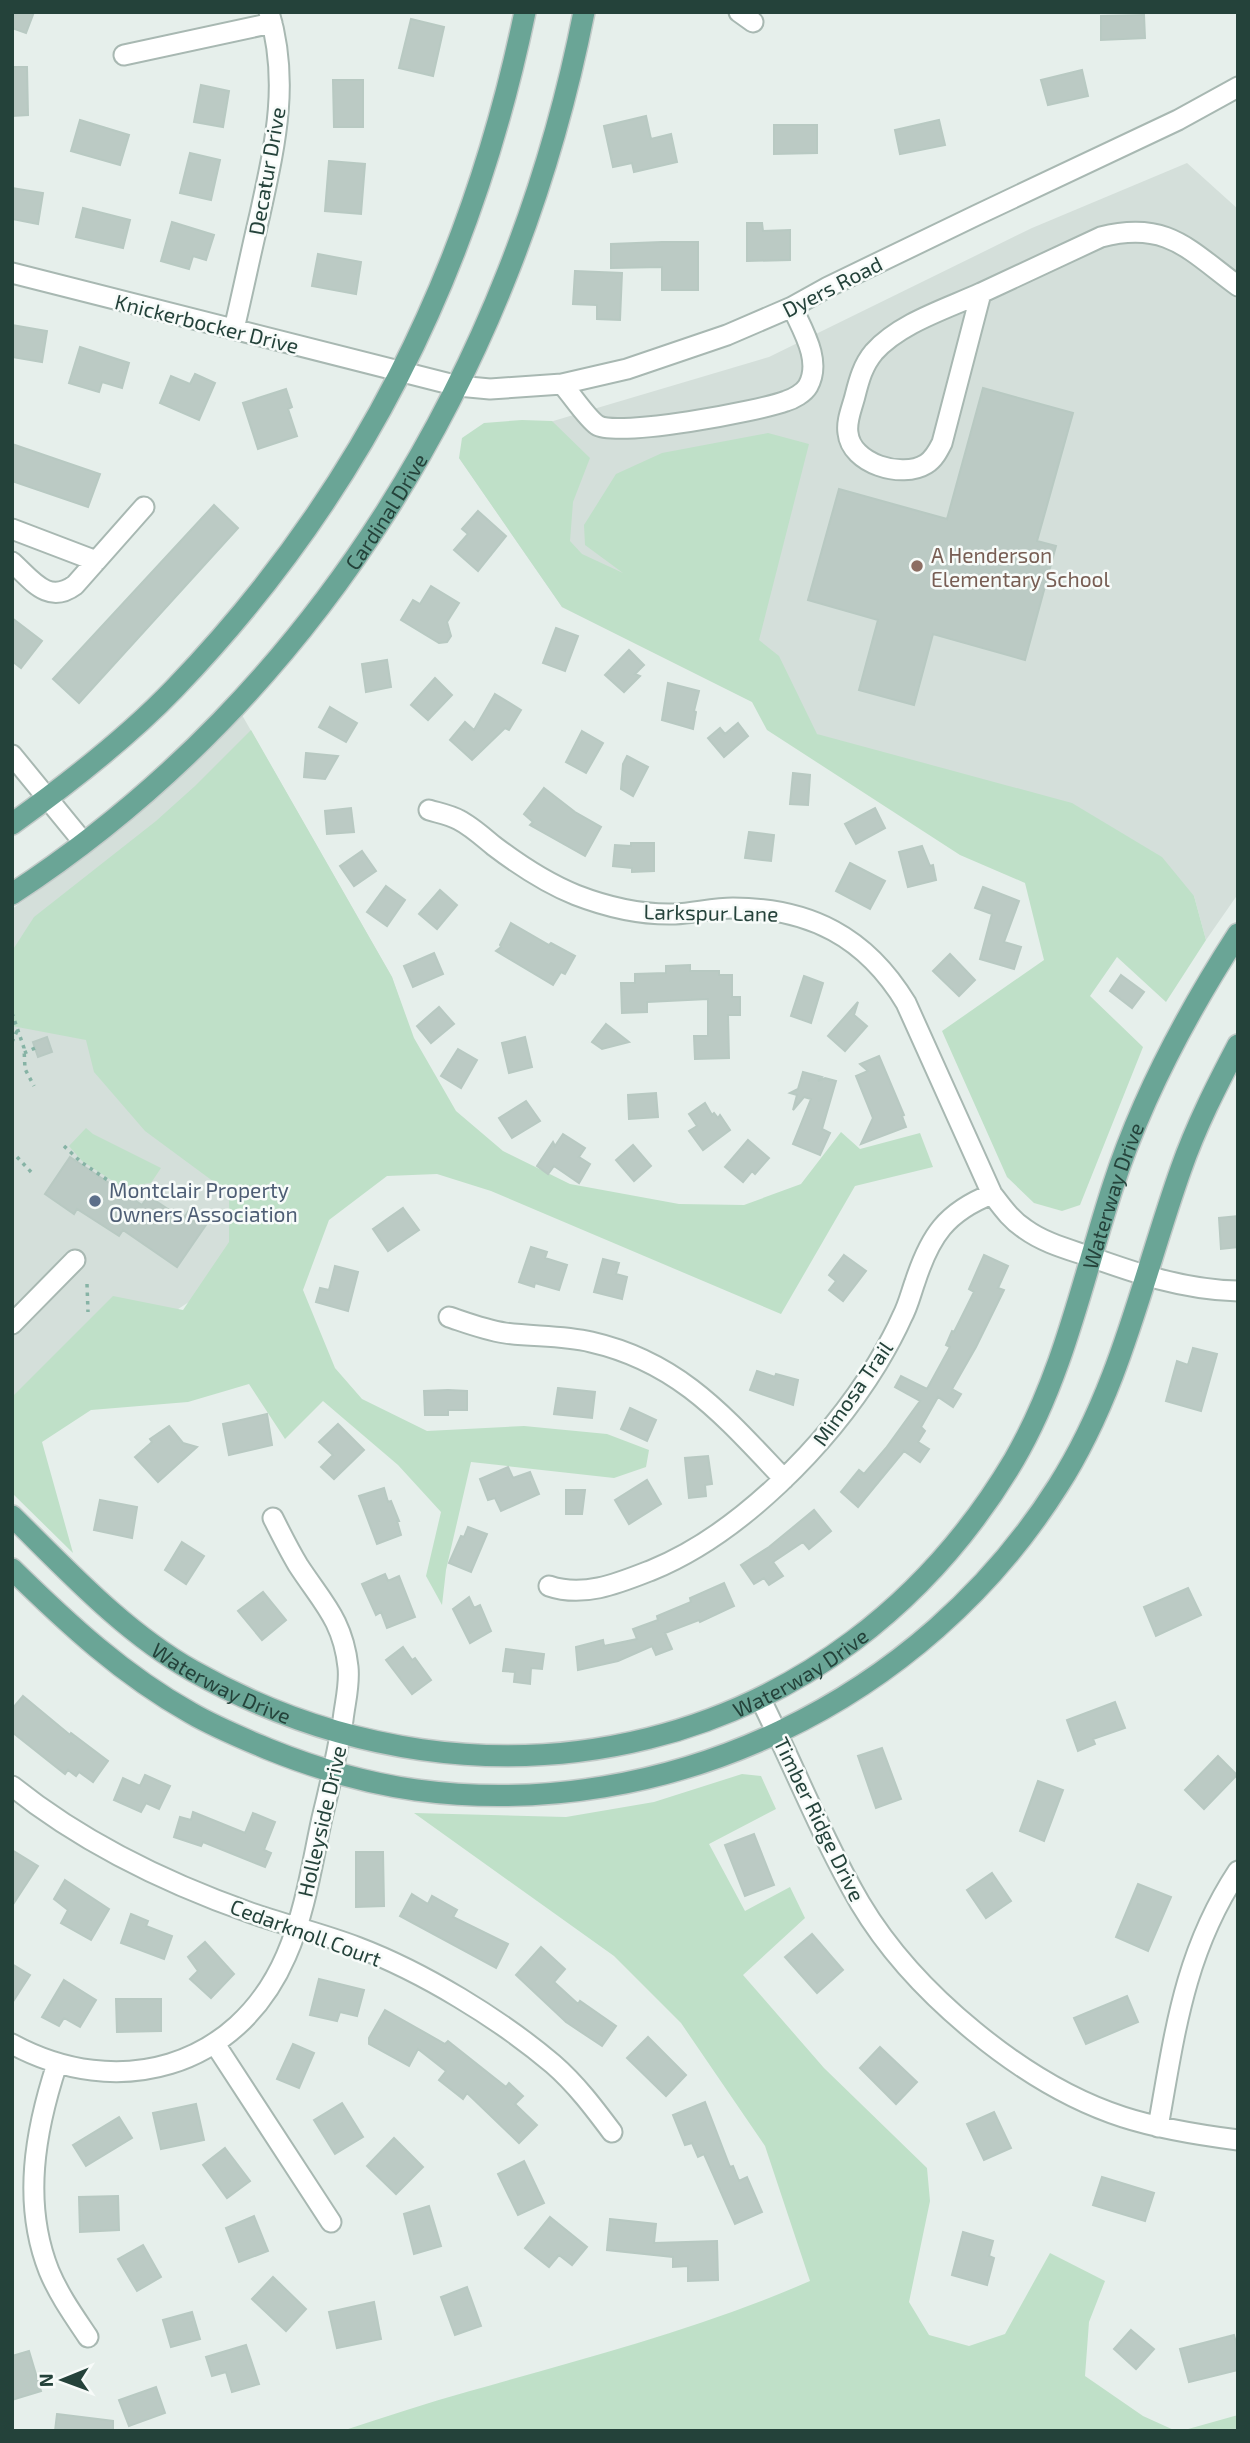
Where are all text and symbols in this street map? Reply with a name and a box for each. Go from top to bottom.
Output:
street label: Decatur Drive [242,105,290,237]
street label: Dyers Road [778,250,886,322]
street label: Knickerbocker Drive [113,288,301,358]
street label: Cardinal Drive [339,448,431,574]
place label: A Henderson Elementary School [931,542,1111,591]
marker: A Henderson Elementary School [909,558,925,574]
street label: Larkspur Lane [643,898,779,926]
street label: Waterway Drive [1076,1118,1148,1272]
place label: Montclair Property Owners Association [109,1177,298,1226]
marker: Montclair Property Owners Association [87,1193,103,1209]
street label: Mimosa Trail [807,1335,898,1450]
street label: Waterway Drive [729,1622,872,1721]
street label: Waterway Drive [148,1636,295,1728]
street label: Timber Ridge Drive [769,1733,871,1905]
street label: Holleyside Drive [291,1743,351,1899]
street label: Cedarknoll Court [227,1893,385,1971]
north arrow [28,2345,98,2415]
text: N [34,2373,57,2387]

